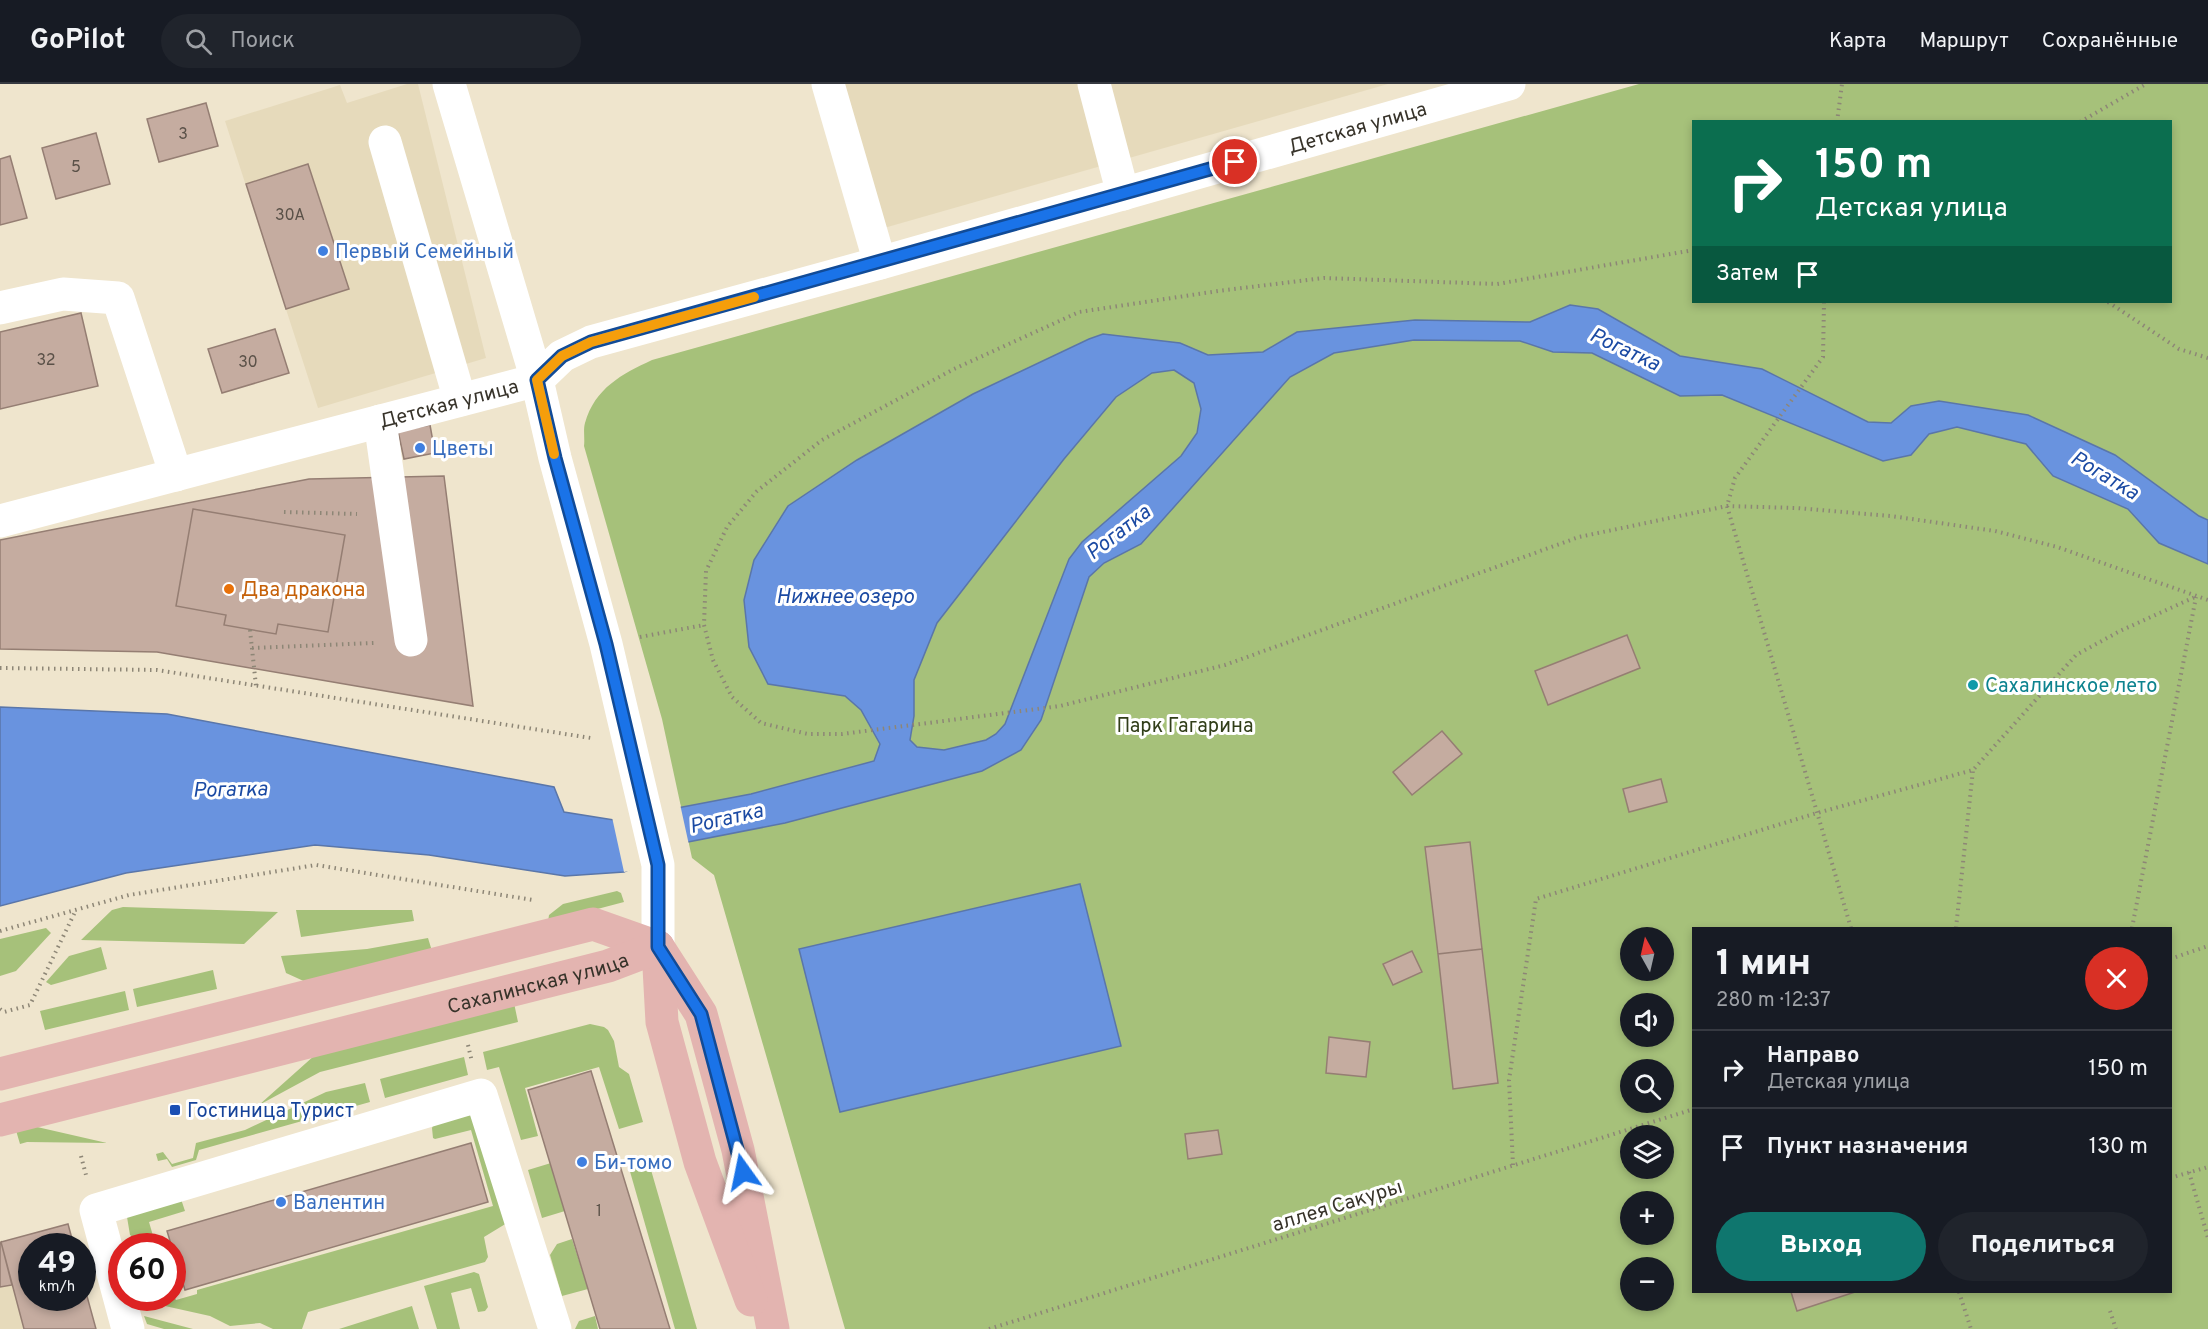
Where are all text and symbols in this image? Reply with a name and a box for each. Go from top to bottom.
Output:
search box [161,14,581,68]
text: GoPilot [30,23,125,59]
icon: search [182,25,215,58]
text: Поиск [230,28,295,55]
text: Карта [1829,28,1886,55]
text: Маршрут [1919,28,2009,55]
text: Сохранённые [2042,28,2178,55]
street label: Детская улица [1286,97,1430,161]
house number: 3 [178,125,188,145]
pin [1209,136,1260,187]
text: 150 m [1815,140,1932,193]
icon: right [1716,144,1794,222]
icon: arrive [1218,145,1251,178]
house number: 5 [71,158,81,178]
text: Детская улица [1815,192,2008,226]
house number: 30А [275,206,305,226]
place label: Первый Семейный [335,240,514,266]
marker: Первый Семейный [316,244,330,258]
icon: arrive [1791,258,1824,291]
text: Затем [1716,261,1779,288]
water label: Рогатка [1585,322,1664,378]
house number: 32 [36,351,56,371]
house number: 30 [238,353,258,373]
street label: Детская улица [377,374,522,436]
place label: Цветы [432,437,493,463]
marker: Цветы [413,441,427,455]
water label: Рогатка [2065,445,2143,507]
water label: Рогатка [1081,499,1157,567]
place label: Два дракона [241,578,365,604]
marker: Два дракона [222,582,236,596]
water label: Нижнее озеро [776,584,915,611]
place label: Сахалинское лето [1985,674,2157,700]
marker: Сахалинское лето [1966,678,1980,692]
park label: Парк Гагарина [1116,714,1254,740]
water label: Рогатка [192,776,268,805]
water label: Рогатка [687,798,766,841]
north arrow [1620,927,1674,981]
map controls [1620,927,1674,1311]
text: 1 мин [1716,942,1811,988]
button: close [2085,947,2148,1010]
street label: Сахалинская улица [445,948,633,1021]
text: 280 m · 12:37 [1716,988,1831,1014]
button: sound [1620,993,1674,1047]
text: Направо [1767,1043,1859,1070]
icon: right [1716,1053,1749,1086]
text: 150 m [2088,1056,2148,1083]
button: search [1620,1059,1674,1113]
text: Детская улица [1767,1070,1910,1096]
place label: Гостиница Турист [187,1099,354,1125]
marker: Гостиница Турист [168,1103,182,1117]
button: layers [1620,1125,1674,1179]
icon: arrive [1716,1131,1749,1164]
text: Пункт назначения [1767,1134,1968,1161]
text: 130 m [2089,1134,2148,1161]
position arrow [711,1140,775,1204]
place label: Би-томо [594,1151,672,1177]
marker: Би-томо [575,1155,589,1169]
street label: аллея Сакуры [1269,1175,1406,1239]
place label: Валентин [293,1191,385,1217]
button: + [1620,1191,1674,1245]
marker: Валентин [274,1195,288,1209]
house number: 1 [596,1202,602,1222]
button: Выход [1716,1212,1926,1281]
button: Поделиться [1938,1212,2148,1281]
speed limit sign: 60 [108,1233,186,1311]
text: 49 [38,1246,76,1283]
button: − [1620,1257,1674,1311]
text: km/h [39,1278,75,1297]

